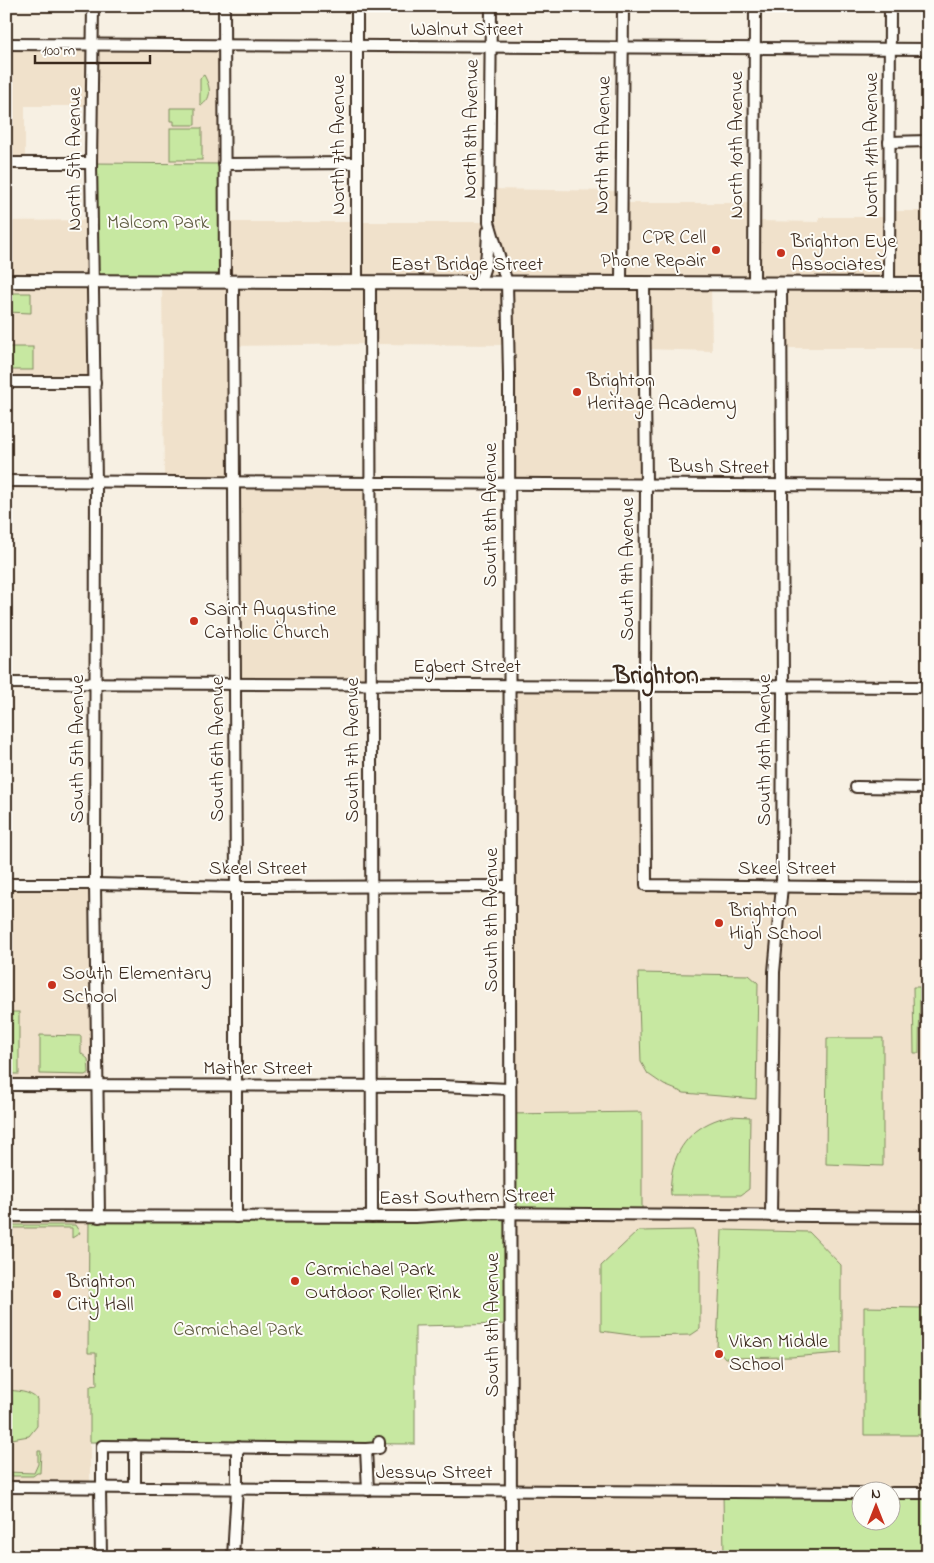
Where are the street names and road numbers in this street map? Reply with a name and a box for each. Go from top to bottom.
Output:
street label: Walnut Street [410,16,524,45]
street label: North 8th Avenue [456,59,488,199]
street label: North 10th Avenue [723,71,752,219]
street label: North 11th Avenue [858,72,887,218]
street label: North 7th Avenue [325,75,354,215]
street label: North 9th Avenue [588,76,620,214]
street label: North 5th Avenue [61,87,90,231]
street label: East Bridge Street [391,251,544,281]
street label: South 8th Avenue [477,443,506,587]
street label: Bush Street [668,453,769,483]
street label: South 9th Avenue [614,498,643,640]
street label: Egbert Street [413,653,521,683]
street label: South 10th Avenue [751,674,780,826]
street label: South 5th Avenue [64,675,93,823]
street label: South 6th Avenue [204,676,233,822]
street label: South 7th Avenue [339,677,368,823]
street label: South 8th Avenue [478,848,507,992]
street label: Skeel Street [209,855,307,884]
street label: Skeel Street [738,855,836,884]
street label: Mather Street [203,1055,313,1084]
street label: East Southern Street [379,1182,556,1214]
street label: South 8th Avenue [479,1253,508,1397]
street label: Jessup Street [376,1459,493,1488]

